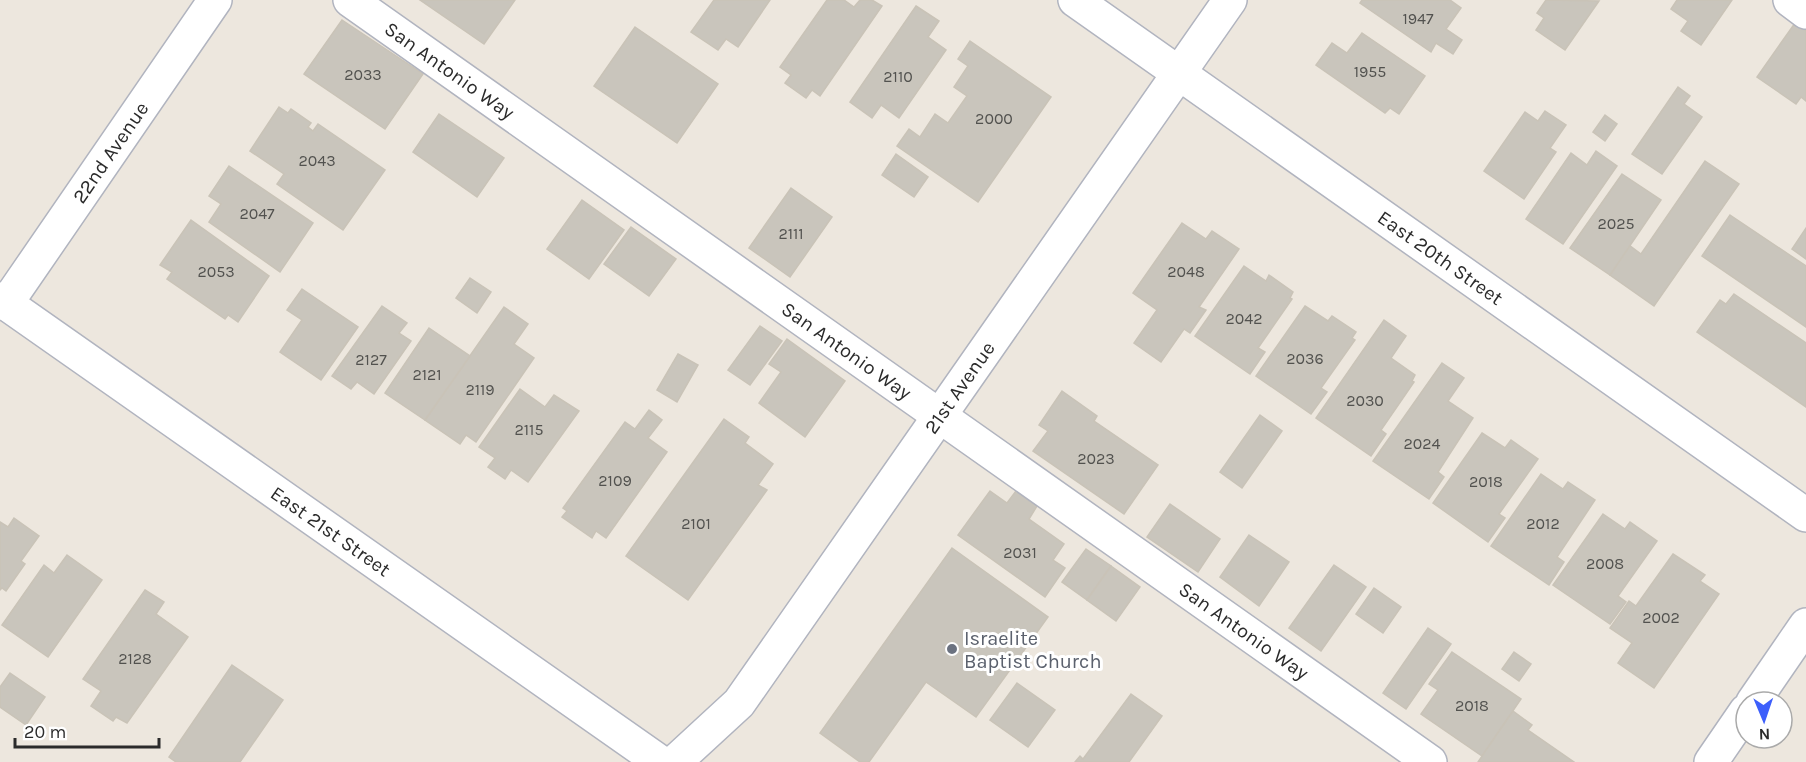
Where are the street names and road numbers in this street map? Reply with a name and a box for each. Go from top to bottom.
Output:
street label: San Antonio Way [380,17,519,124]
street label: 22nd Avenue [67,97,153,207]
street label: East 20th Street [1373,205,1508,310]
street label: San Antonio Way [778,297,916,404]
street label: 21st Avenue [919,337,999,438]
street label: East 21st Street [266,481,395,581]
street label: San Antonio Way [1175,577,1313,684]

